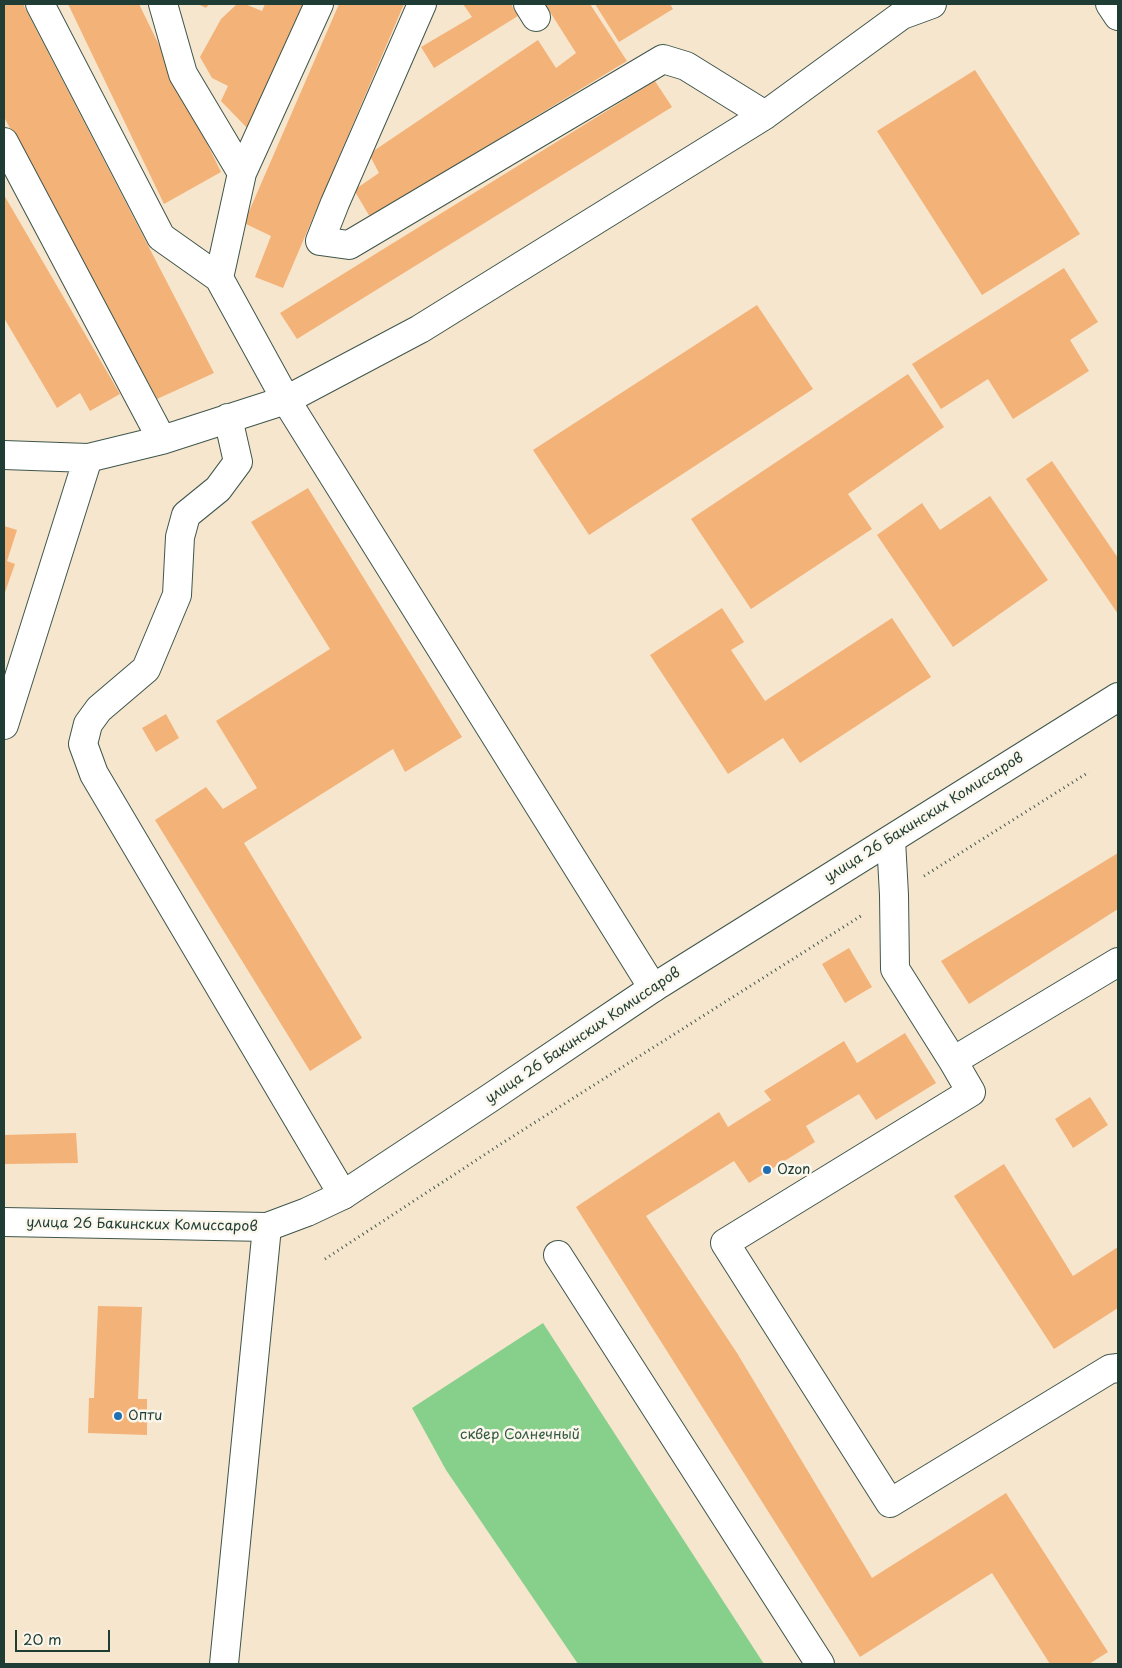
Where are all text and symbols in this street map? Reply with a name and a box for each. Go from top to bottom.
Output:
street label: улица 26 Бакинских Комиссаров [821,750,1027,886]
street label: улица 26 Бакинских Комиссаров [482,964,684,1108]
place label: Ozon [777,1162,810,1178]
marker: Ozon [761,1164,773,1176]
street label: улица 26 Бакинских Комиссаров [26,1215,258,1235]
place label: Опти [128,1408,163,1424]
marker: Опти [112,1410,124,1422]
park label: сквер Солнечный [460,1427,580,1443]
scale bar [18,1620,112,1652]
text: 20 m [23,1627,62,1650]

